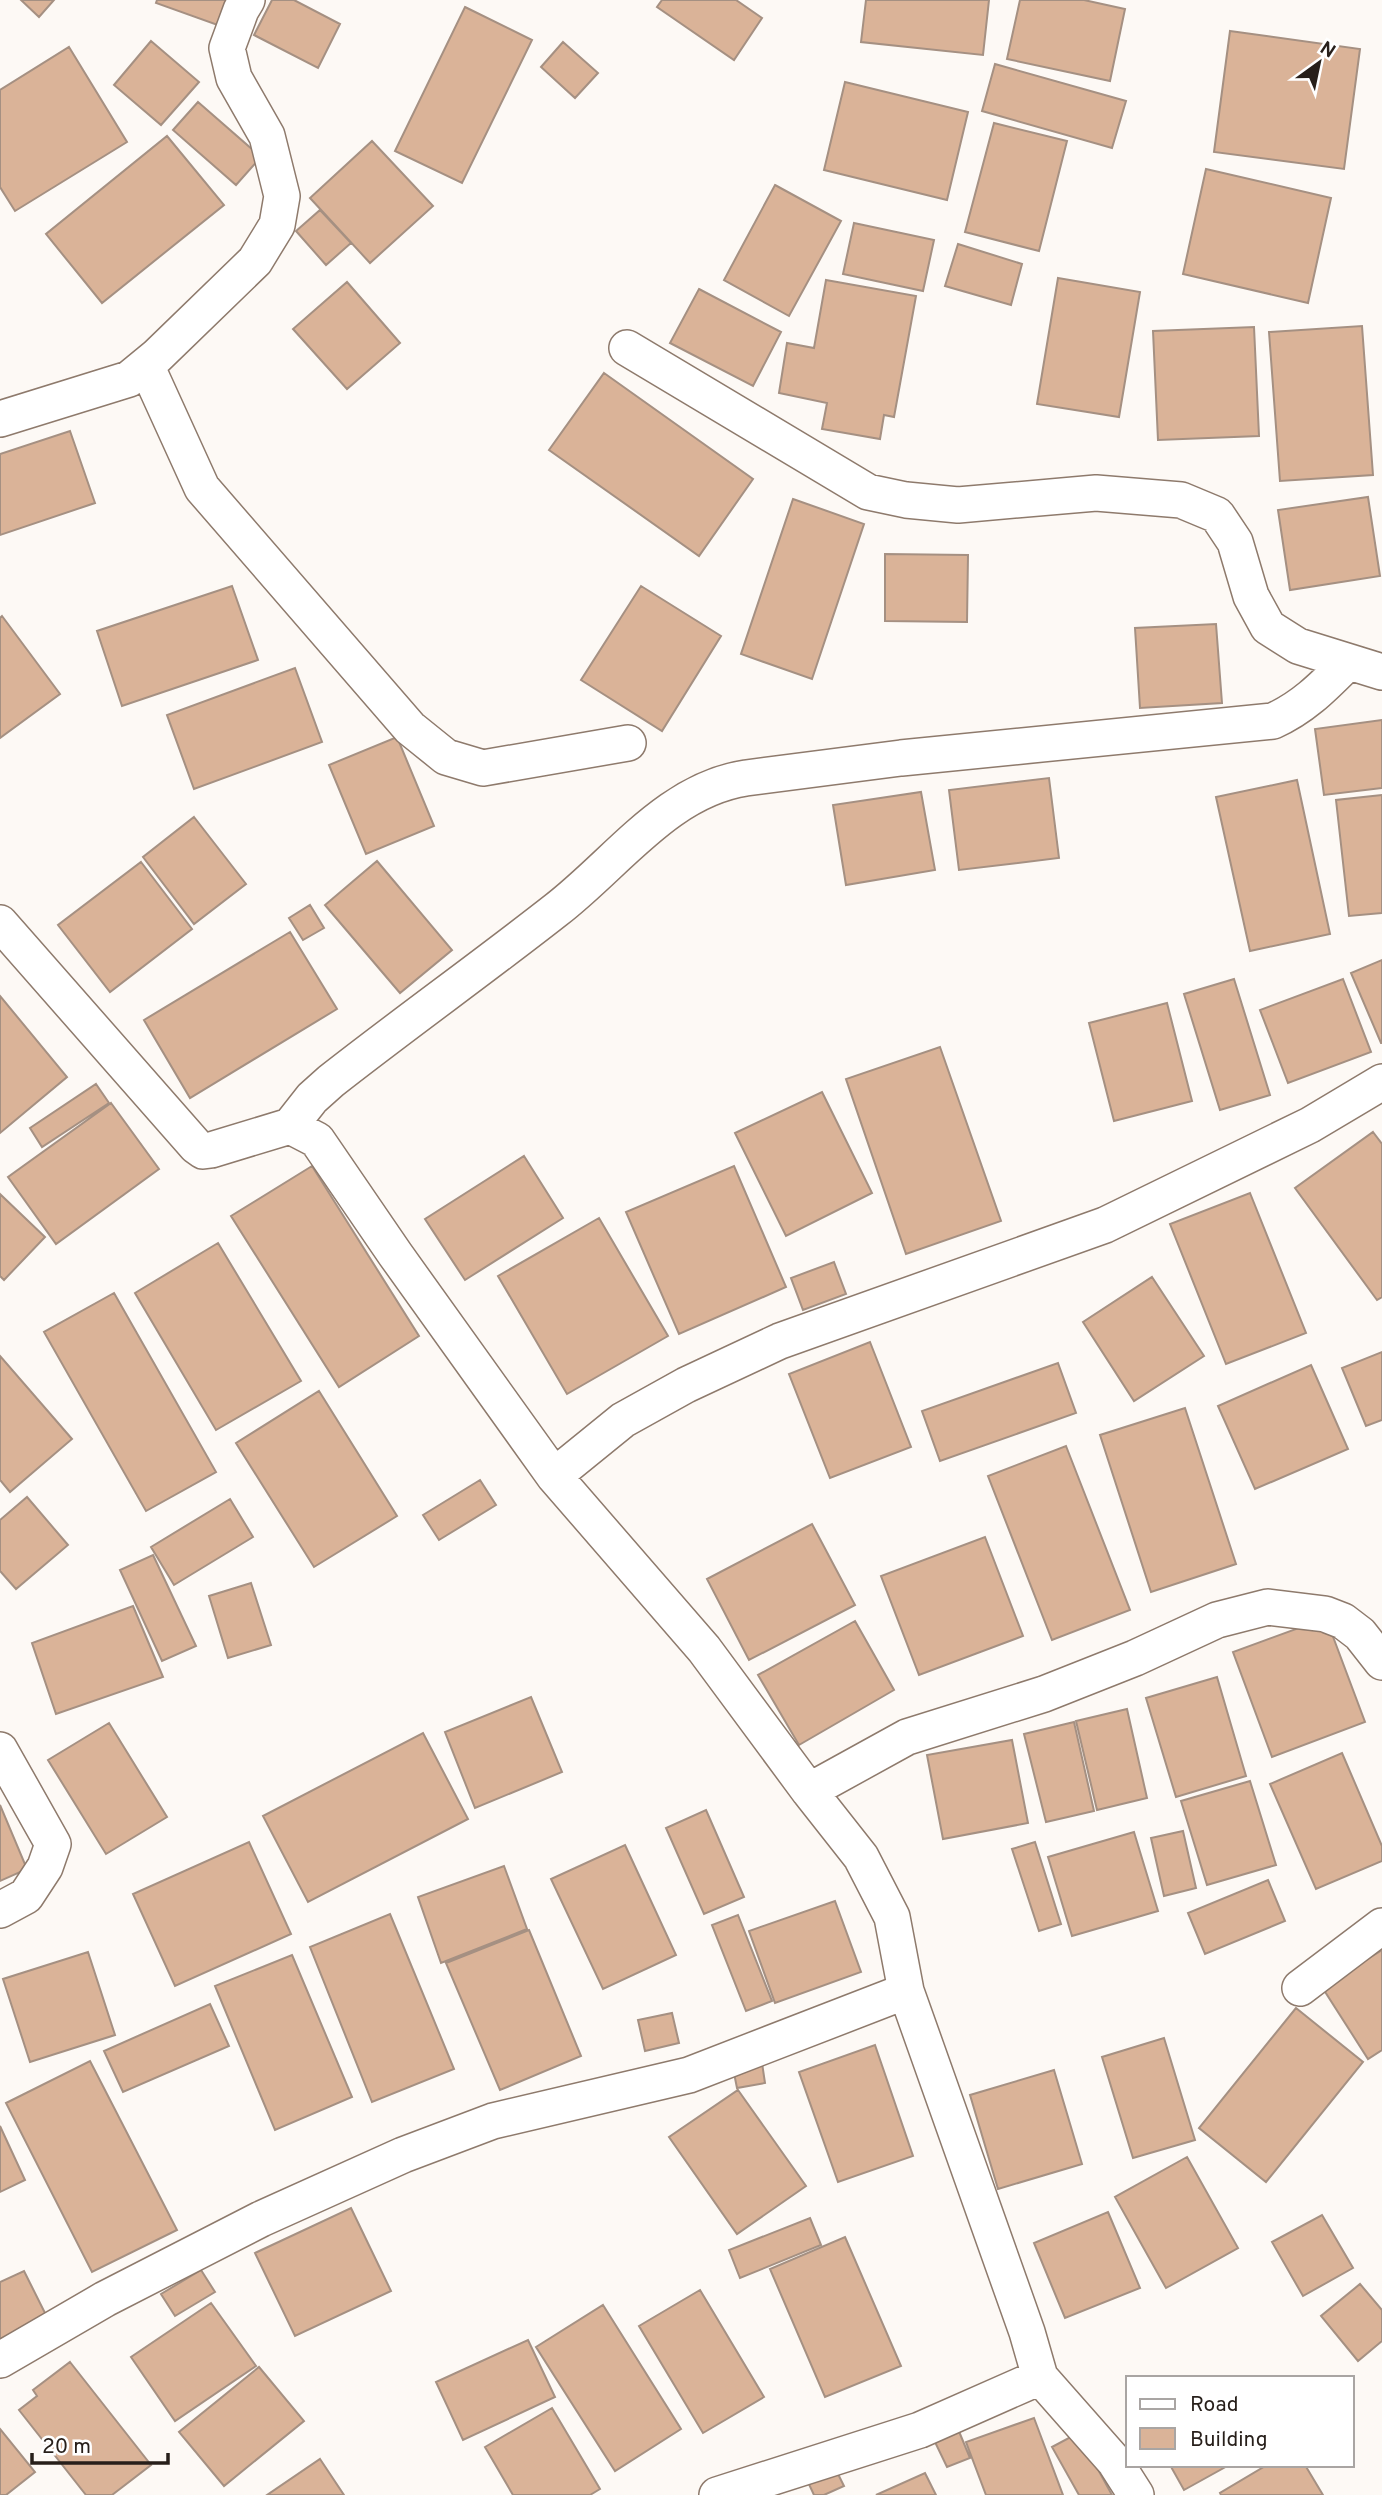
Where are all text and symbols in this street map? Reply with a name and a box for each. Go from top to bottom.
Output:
north arrow [1284,28,1354,98]
text: N [1315,37,1339,64]
legend [1126,2376,1354,2467]
text: Road [1190,2392,1239,2419]
scale bar [32,2422,168,2466]
text: Building [1190,2427,1268,2454]
text: 20 m [42,2434,91,2461]

